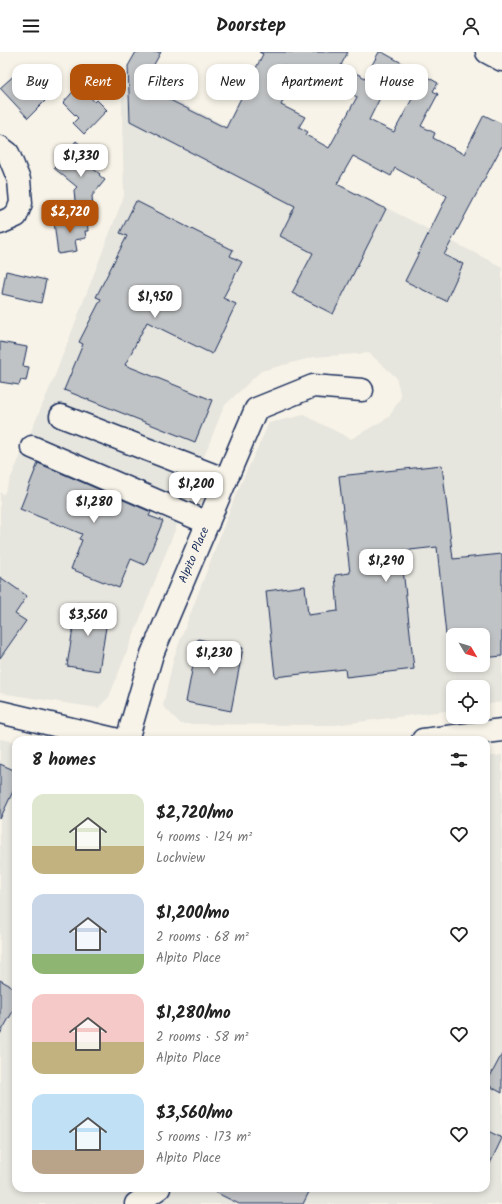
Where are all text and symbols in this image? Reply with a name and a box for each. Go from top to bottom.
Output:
text: Doorstep [216,12,286,41]
icon: menu [20,15,42,37]
icon: person [460,15,482,37]
chip: Buy [12,64,62,100]
chip: Rent [70,64,126,100]
chip: Filters [134,64,198,100]
chip: New [206,64,259,100]
chip: Apartment [267,64,357,100]
chip: House [365,64,428,100]
pin: $1,330 [48,144,114,178]
text: $1,330 [63,146,99,167]
pin: $2,720 [37,200,103,234]
text: $2,720 [50,202,90,223]
pin: $1,950 [122,285,188,319]
text: $1,950 [138,287,172,308]
pin: $1,200 [163,472,229,506]
text: $1,200 [178,474,214,495]
pin: $1,280 [61,490,127,524]
text: $1,280 [76,492,112,513]
street label: Alpito Place [174,523,215,586]
pin: $1,290 [353,549,419,583]
text: $1,290 [368,551,404,572]
pin: $3,560 [55,603,121,637]
text: $3,560 [69,605,107,626]
north arrow [446,628,490,672]
map controls [446,628,490,724]
pin: $1,230 [181,641,247,675]
text: $1,230 [196,643,232,664]
button: locate [446,680,490,724]
text: 8 homes [32,747,96,774]
icon: filters [448,749,470,771]
text: $2,720/mo [156,800,234,827]
icon: home [64,810,112,858]
icon: heart [448,823,470,845]
text: 4 rooms · 124 m² [156,827,252,848]
text: Lochview [156,848,205,869]
text: $1,200/mo [156,900,229,927]
icon: home [64,910,112,958]
icon: heart [448,923,470,945]
text: 2 rooms · 68 m² [156,927,249,948]
text: Alpito Place [156,948,221,969]
text: $1,280/mo [156,1000,231,1027]
icon: home [64,1010,112,1058]
icon: heart [448,1023,470,1045]
text: 2 rooms · 58 m² [156,1027,249,1048]
text: Alpito Place [156,1048,221,1069]
text: $3,560/mo [156,1100,233,1127]
icon: home [64,1110,112,1158]
icon: heart [448,1123,470,1145]
text: 5 rooms · 173 m² [156,1127,251,1148]
text: Alpito Place [156,1148,221,1169]

